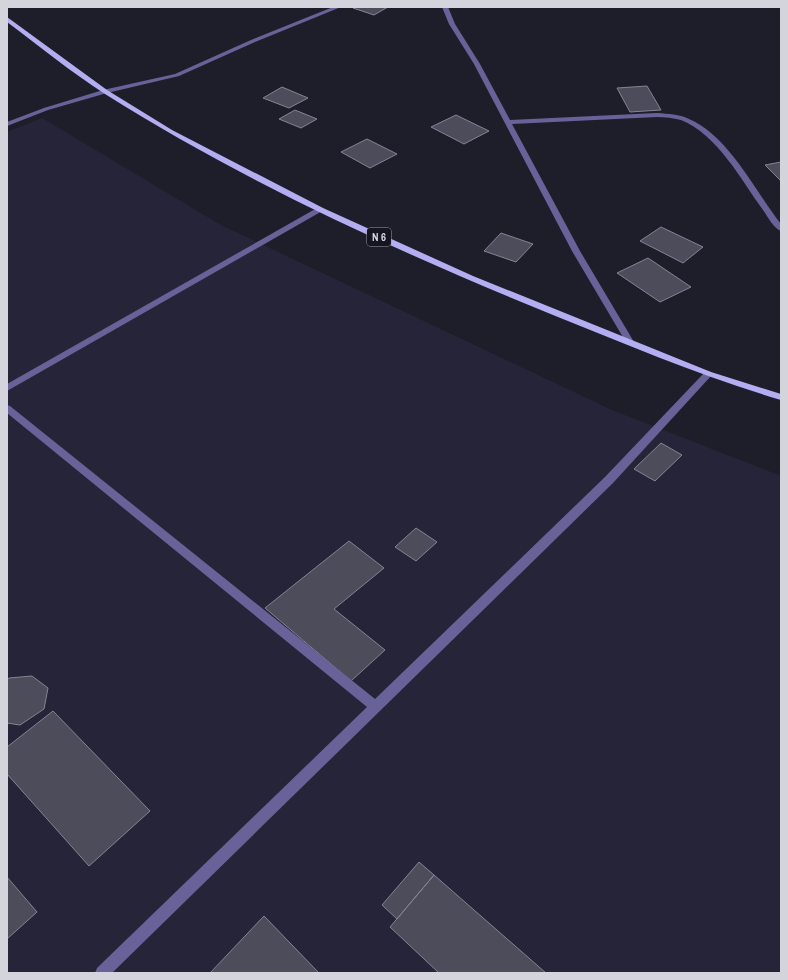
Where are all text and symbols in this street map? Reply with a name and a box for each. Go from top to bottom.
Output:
road number: N 6 [367,228,391,246]

